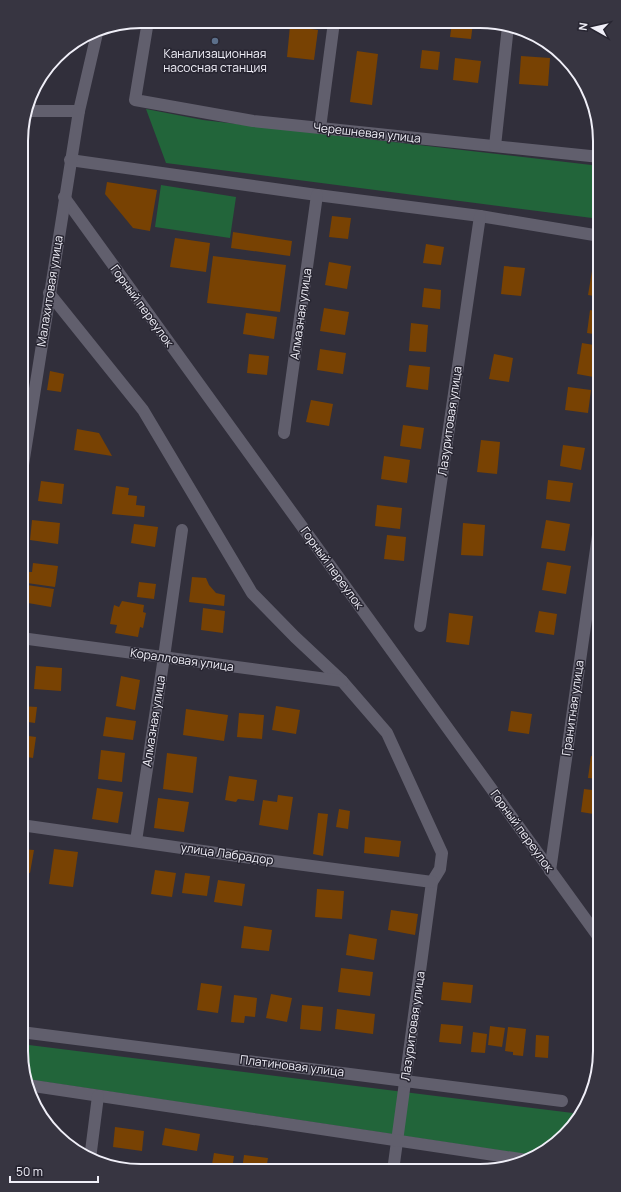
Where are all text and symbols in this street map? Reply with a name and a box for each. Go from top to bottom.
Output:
north arrow [573,8,613,48]
text: N [575,21,591,31]
marker: Канализационная насосная станция [210,36,220,46]
place label: Канализационная насосная станция [163,45,267,76]
street label: Черешневая улица [312,118,422,147]
street label: Малахитовая улица [32,234,67,348]
street label: Горный переулок [107,261,179,351]
street label: Алмазная улица [286,267,315,361]
street label: Лазуритовая улица [433,365,466,477]
street label: Горный переулок [297,523,369,613]
street label: Коралловая улица [129,644,235,675]
street label: Гранитная улица [557,659,588,757]
street label: Алмазная улица [138,674,169,768]
street label: Горный переулок [487,786,559,876]
street label: улица Лабрадор [180,839,275,868]
street label: Лазуритовая улица [396,970,429,1082]
street label: Платиновая улица [239,1051,345,1080]
scale bar [10,1158,98,1184]
text: 50 m [16,1163,43,1180]

